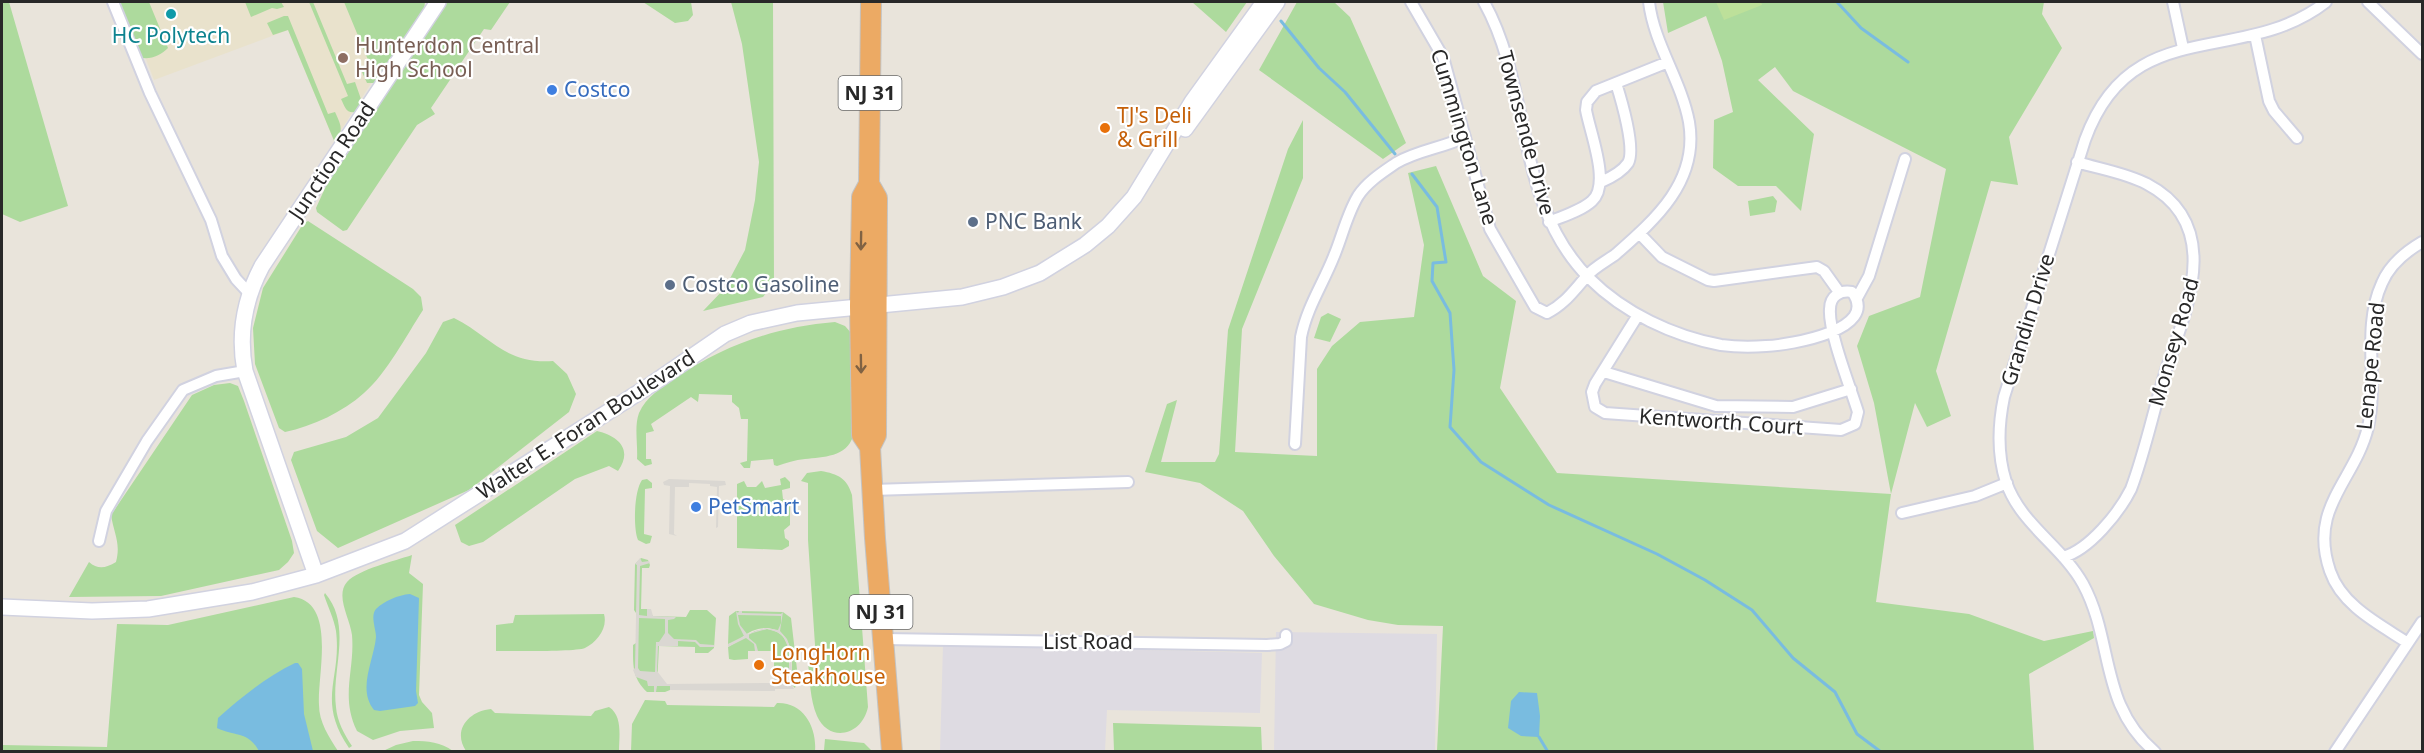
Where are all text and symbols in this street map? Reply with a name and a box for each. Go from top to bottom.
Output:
marker: HC Polytech [164,7,178,21]
place label: HC Polytech [112,21,230,49]
place label: Hunterdon Central High School [355,31,539,83]
street label: Cummington Lane [1425,45,1505,228]
street label: Townsende Drive [1492,47,1562,218]
marker: Hunterdon Central High School [336,51,350,65]
place label: Costco [564,75,630,103]
road number: NJ 31 [838,76,902,110]
marker: Costco [545,83,559,97]
street label: Junction Road [280,96,381,226]
place label: TJ's Deli & Grill [1117,101,1192,153]
marker: TJ's Deli & Grill [1098,121,1112,135]
place label: PNC Bank [985,207,1083,235]
marker: PNC Bank [966,215,980,229]
one-way arrow [855,230,867,250]
street label: Grandin Drive [1994,250,2060,389]
place label: Costco Gasoline [682,270,839,298]
street label: Monsey Road [2141,274,2205,409]
marker: Costco Gasoline [663,278,677,292]
street label: Lenape Road [2349,301,2391,431]
street label: Walter E. Foran Boulevard [471,343,700,505]
one-way arrow [855,354,867,374]
street label: Kentworth Court [1638,401,1805,441]
place label: PetSmart [708,492,800,520]
marker: PetSmart [689,500,703,514]
road number: NJ 31 [850,595,912,629]
street label: List Road [1043,627,1133,655]
place label: LongHorn Steakhouse [771,638,886,690]
marker: LongHorn Steakhouse [752,658,766,672]

